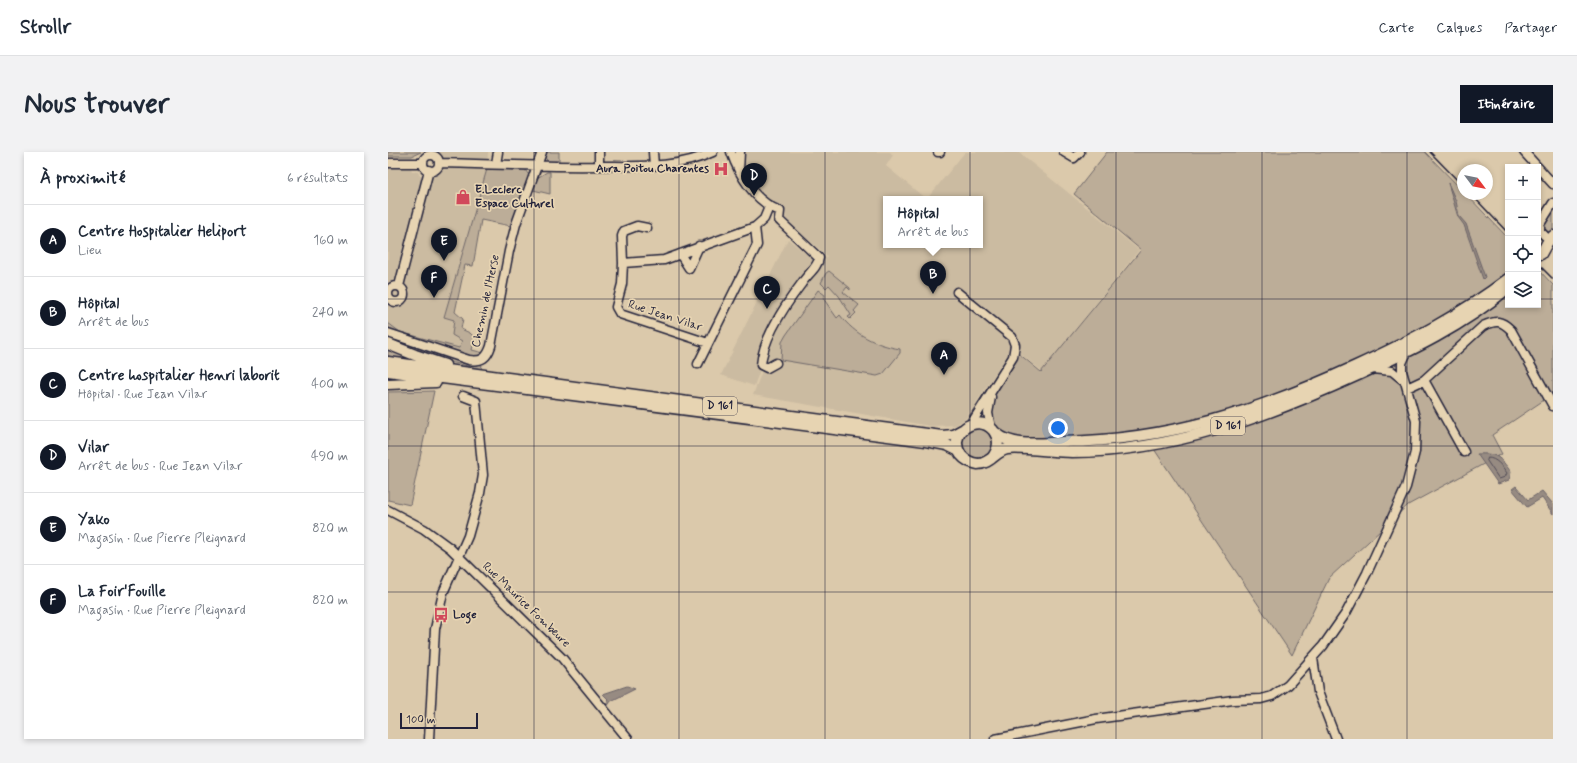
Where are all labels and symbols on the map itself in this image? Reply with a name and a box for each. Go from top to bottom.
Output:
hospital icon: Aura Poitou Charentes [712,160,730,178]
place label: Aura Poitou Charentes [596,161,709,177]
pin: D [741,163,767,196]
north arrow [1457,164,1493,200]
place label: E.Leclerc Espace Culturel [475,182,554,212]
shop icon: E.Leclerc Espace Culturel [454,188,472,206]
pin: E [431,228,457,261]
street label: Chemin de l'Herse [468,253,504,349]
pin: B [920,261,946,294]
pin: F [421,265,447,298]
pin: C [754,276,780,309]
street label: Rue Jean Vilar [626,297,704,335]
pin: A [931,342,957,375]
road number: D 161 [703,397,737,415]
road number: D 161 [1211,417,1245,435]
your location [1048,418,1068,438]
street label: Rue Maurice Fombeure [479,559,573,651]
bus stop icon: Loge [432,606,450,624]
place label: Loge [453,607,477,624]
scale bar [400,711,478,730]

